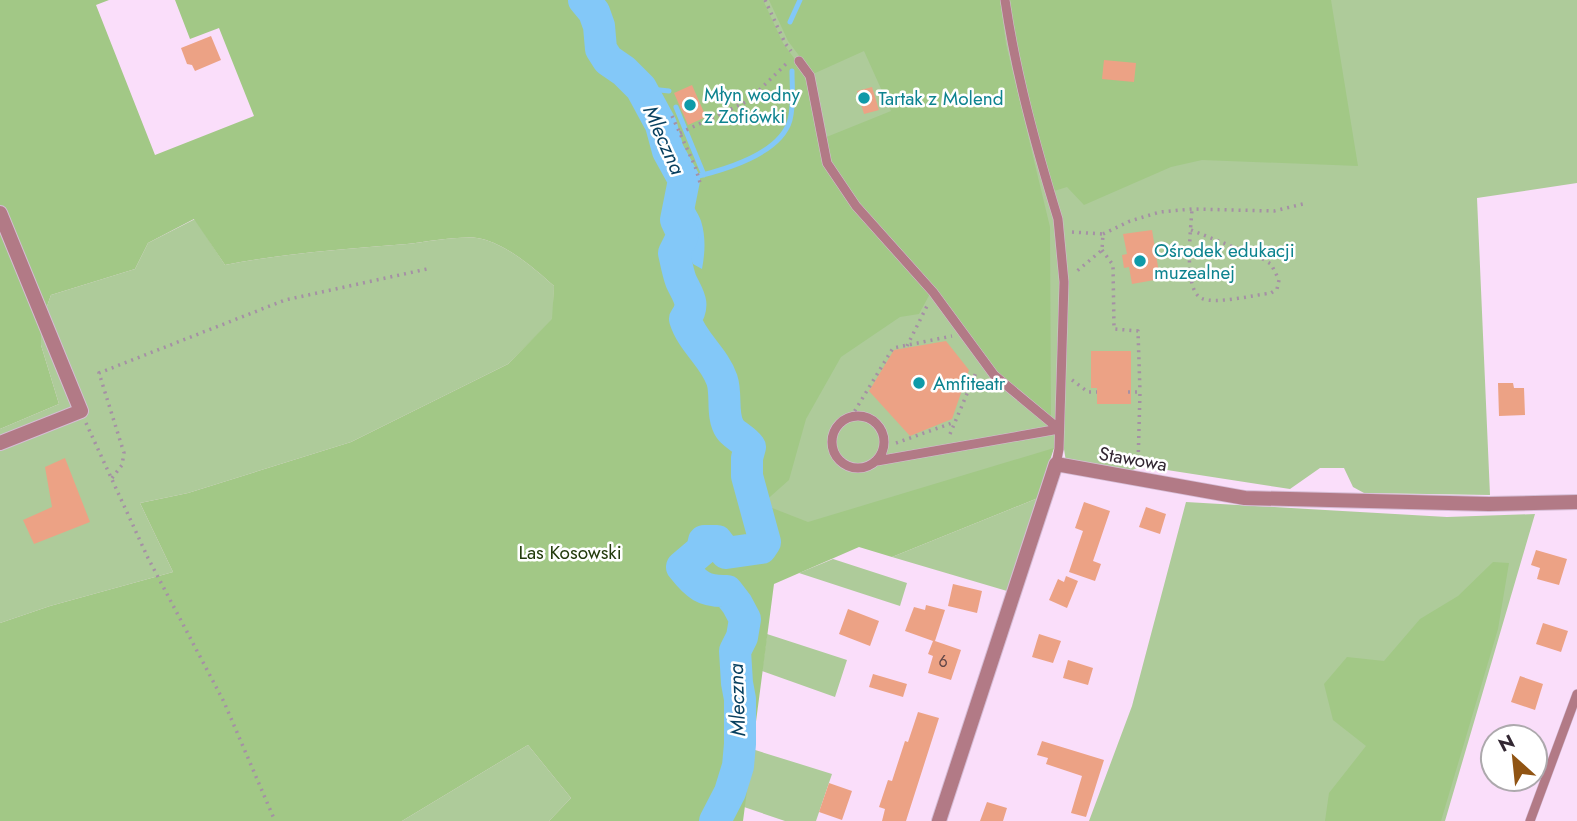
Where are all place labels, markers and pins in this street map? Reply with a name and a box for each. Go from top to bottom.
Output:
place label: Młyn wodny z Zofiówki [704,81,801,130]
place label: Tartak z Molend [878,85,1004,112]
marker: Tartak z Molend [856,90,872,106]
marker: Młyn wodny z Zofiówki [682,97,698,113]
place label: Ośrodek edukacji muzealnej [1154,237,1295,286]
marker: Ośrodek edukacji muzealnej [1132,253,1148,269]
place label: Amfiteatr [933,370,1006,397]
marker: Amfiteatr [911,375,927,391]

